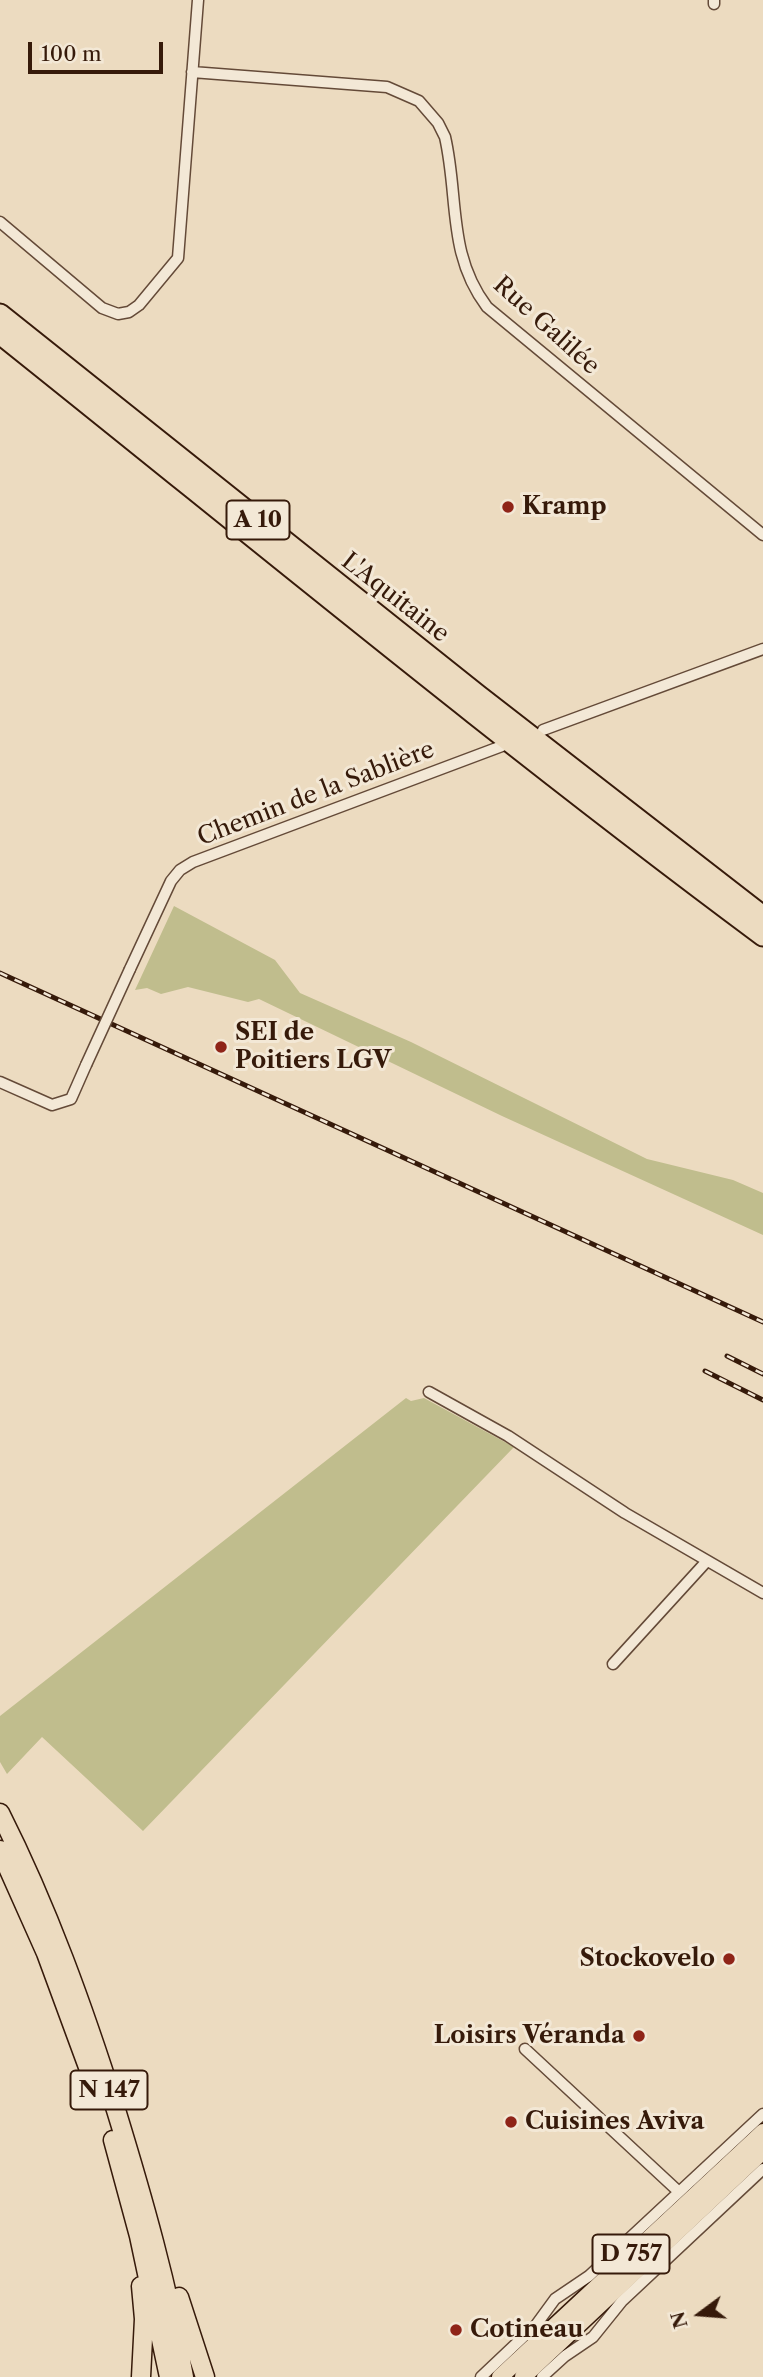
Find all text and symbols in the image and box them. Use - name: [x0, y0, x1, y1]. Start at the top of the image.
- scale bar: [32, 28, 166, 72]
- text: 100 m: [41, 41, 102, 66]
- street label: Rue Galilée: [487, 271, 605, 381]
- place label: Kramp: [522, 493, 607, 521]
- marker: Kramp: [500, 499, 516, 515]
- road number: A 10: [226, 500, 290, 540]
- street label: L'Aquitaine: [336, 547, 454, 649]
- street label: Chemin de la Sablière: [194, 736, 438, 852]
- place label: SEI de Poitiers LGV: [235, 1019, 391, 1075]
- marker: SEI de Poitiers LGV: [213, 1039, 229, 1055]
- place label: Stockovelo: [579, 1945, 715, 1973]
- marker: Stockovelo: [721, 1951, 737, 1967]
- place label: Loisirs Véranda: [434, 2022, 625, 2050]
- marker: Loisirs Véranda: [631, 2028, 647, 2044]
- road number: N 147: [70, 2070, 148, 2110]
- place label: Cuisines Aviva: [525, 2108, 704, 2136]
- marker: Cuisines Aviva: [503, 2114, 519, 2130]
- road number: D 757: [592, 2234, 670, 2274]
- north arrow: [665, 2279, 735, 2349]
- text: N: [666, 2309, 693, 2331]
- place label: Cotineau: [470, 2316, 583, 2344]
- marker: Cotineau: [448, 2322, 464, 2338]

